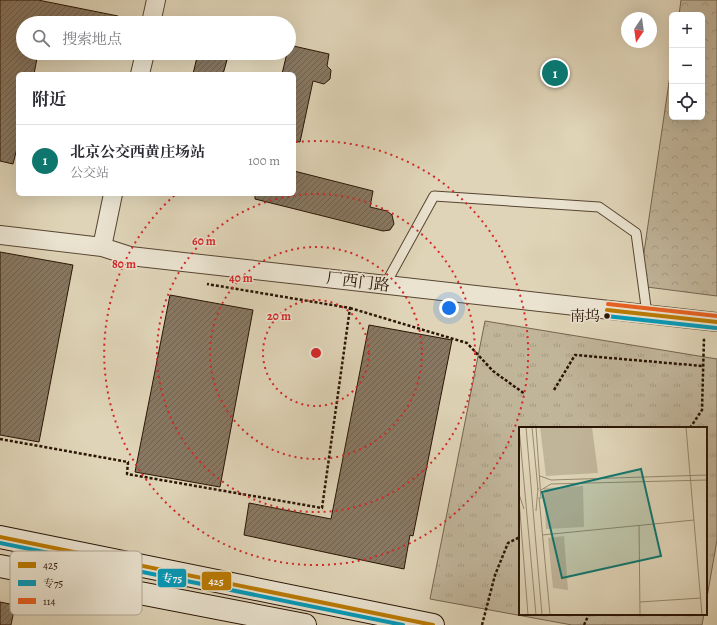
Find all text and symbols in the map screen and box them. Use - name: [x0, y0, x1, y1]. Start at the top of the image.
- north arrow: [621, 12, 657, 48]
- map controls: [669, 12, 705, 120]
- button: +: [669, 12, 705, 48]
- search box: [16, 16, 296, 60]
- icon: search: [30, 27, 52, 49]
- text: 搜索地点: [62, 29, 122, 49]
- button: −: [669, 48, 705, 84]
- pin: 1: [542, 58, 568, 88]
- button: locate: [669, 84, 705, 120]
- text: 附近: [32, 88, 66, 111]
- text: 北京公交西黄庄场站: [70, 142, 205, 162]
- text: 1: [43, 152, 47, 169]
- text: 100 m: [248, 152, 280, 169]
- text: 公交站: [70, 164, 109, 181]
- text: 60 m: [192, 233, 216, 249]
- text: 80 m: [112, 256, 136, 272]
- street label: 厂西门路: [325, 267, 391, 297]
- text: 40 m: [229, 270, 253, 286]
- your location: [439, 298, 459, 318]
- place label: 南坞: [570, 306, 600, 326]
- text: 20 m: [267, 308, 291, 324]
- marker: 南坞: [602, 311, 612, 321]
- centre of rings: [309, 346, 323, 360]
- inset map: [519, 427, 707, 615]
- legend: [10, 551, 142, 615]
- text: 425: [43, 558, 58, 573]
- line badge: 专75: [157, 568, 187, 588]
- text: 专75: [162, 571, 182, 586]
- line badge: 425: [201, 571, 232, 591]
- text: 425: [208, 574, 224, 589]
- text: 专75: [43, 576, 64, 591]
- text: 114: [43, 594, 56, 609]

